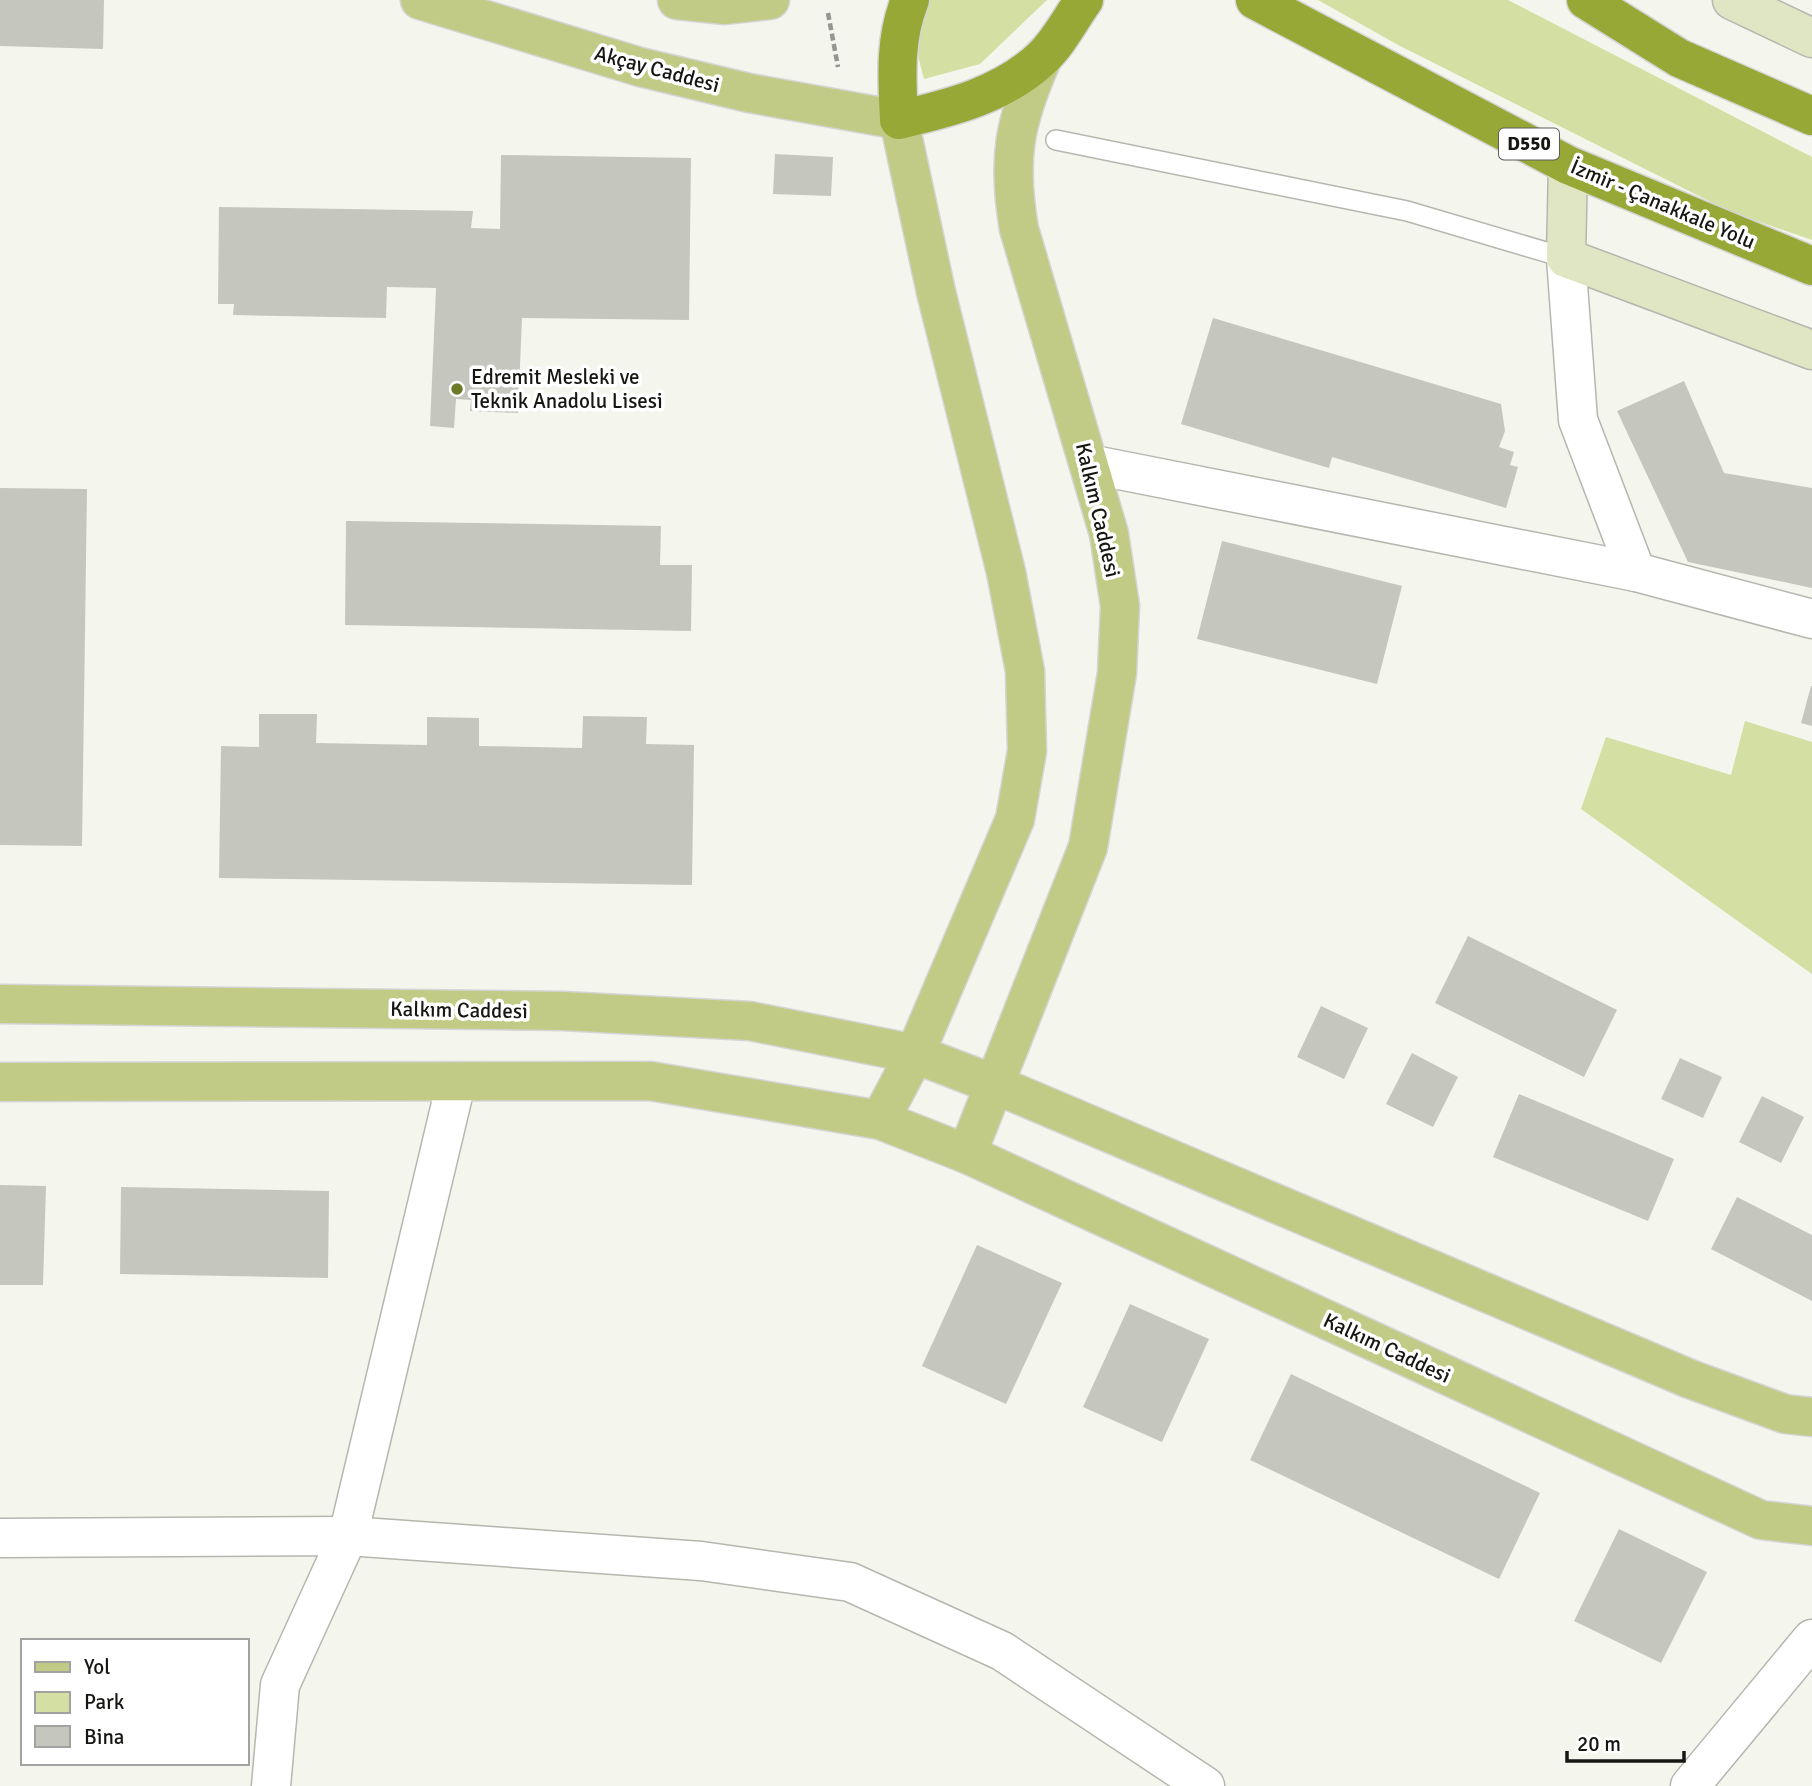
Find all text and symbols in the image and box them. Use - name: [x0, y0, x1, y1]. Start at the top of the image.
- street label: Akçay Caddesi: [592, 40, 722, 98]
- road number: D550: [1499, 128, 1559, 160]
- street label: İzmir - Çanakkale Yolu: [1567, 153, 1759, 255]
- place label: Edremit Mesleki ve Teknik Anadolu Lisesi: [471, 364, 663, 414]
- marker: Edremit Mesleki ve Teknik Anadolu Lisesi: [449, 381, 465, 397]
- street label: Kalkım Caddesi: [1070, 440, 1126, 580]
- street label: Kalkım Caddesi: [390, 996, 528, 1024]
- street label: Kalkım Caddesi: [1319, 1307, 1455, 1389]
- legend: [21, 1639, 248, 1765]
- text: Yol: [84, 1654, 110, 1680]
- text: Park: [84, 1689, 125, 1715]
- scale bar: [1567, 1720, 1684, 1764]
- text: Bina: [84, 1724, 125, 1750]
- text: 20 m: [1577, 1731, 1621, 1757]

